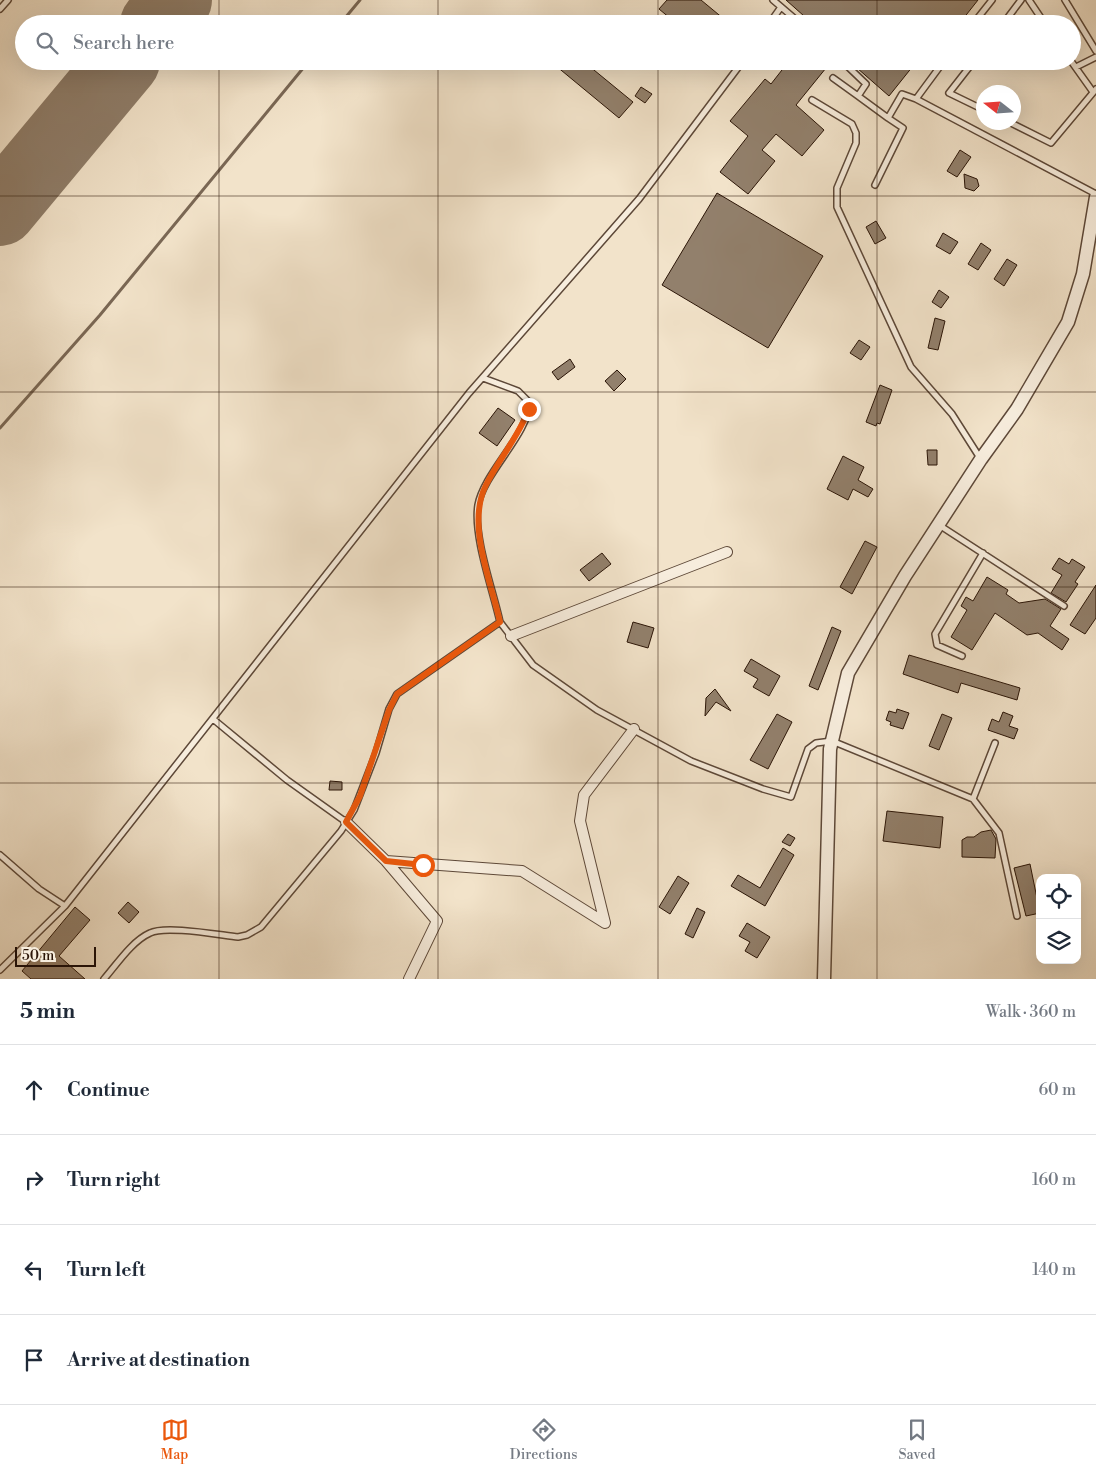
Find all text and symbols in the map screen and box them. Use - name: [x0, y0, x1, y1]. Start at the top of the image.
- search box: [15, 15, 1081, 70]
- icon: search: [33, 29, 61, 57]
- text: Search here: [73, 31, 174, 55]
- north arrow: [976, 85, 1021, 130]
- route end: [518, 398, 541, 421]
- route start: [412, 854, 435, 877]
- map controls: [1036, 874, 1081, 964]
- button: locate: [1036, 874, 1081, 919]
- button: layers: [1036, 919, 1081, 964]
- scale bar: [15, 944, 96, 967]
- text: 50 m: [22, 947, 54, 965]
- text: 5 min: [20, 999, 75, 1025]
- text: Walk · 360 m: [986, 1002, 1076, 1022]
- icon: ahead: [20, 1076, 48, 1104]
- text: Continue: [67, 1078, 150, 1102]
- text: 60 m: [1038, 1080, 1076, 1100]
- icon: right: [20, 1166, 48, 1194]
- text: Turn right: [67, 1168, 160, 1192]
- text: 160 m: [1032, 1170, 1076, 1190]
- icon: left: [20, 1256, 48, 1284]
- text: Turn left: [67, 1258, 146, 1282]
- text: 140 m: [1032, 1260, 1076, 1280]
- icon: arrive: [20, 1346, 48, 1374]
- text: Arrive at destination: [67, 1348, 250, 1372]
- tab: Map: [161, 1416, 189, 1464]
- tab: Directions: [510, 1416, 577, 1464]
- tab: Saved: [899, 1416, 935, 1464]

